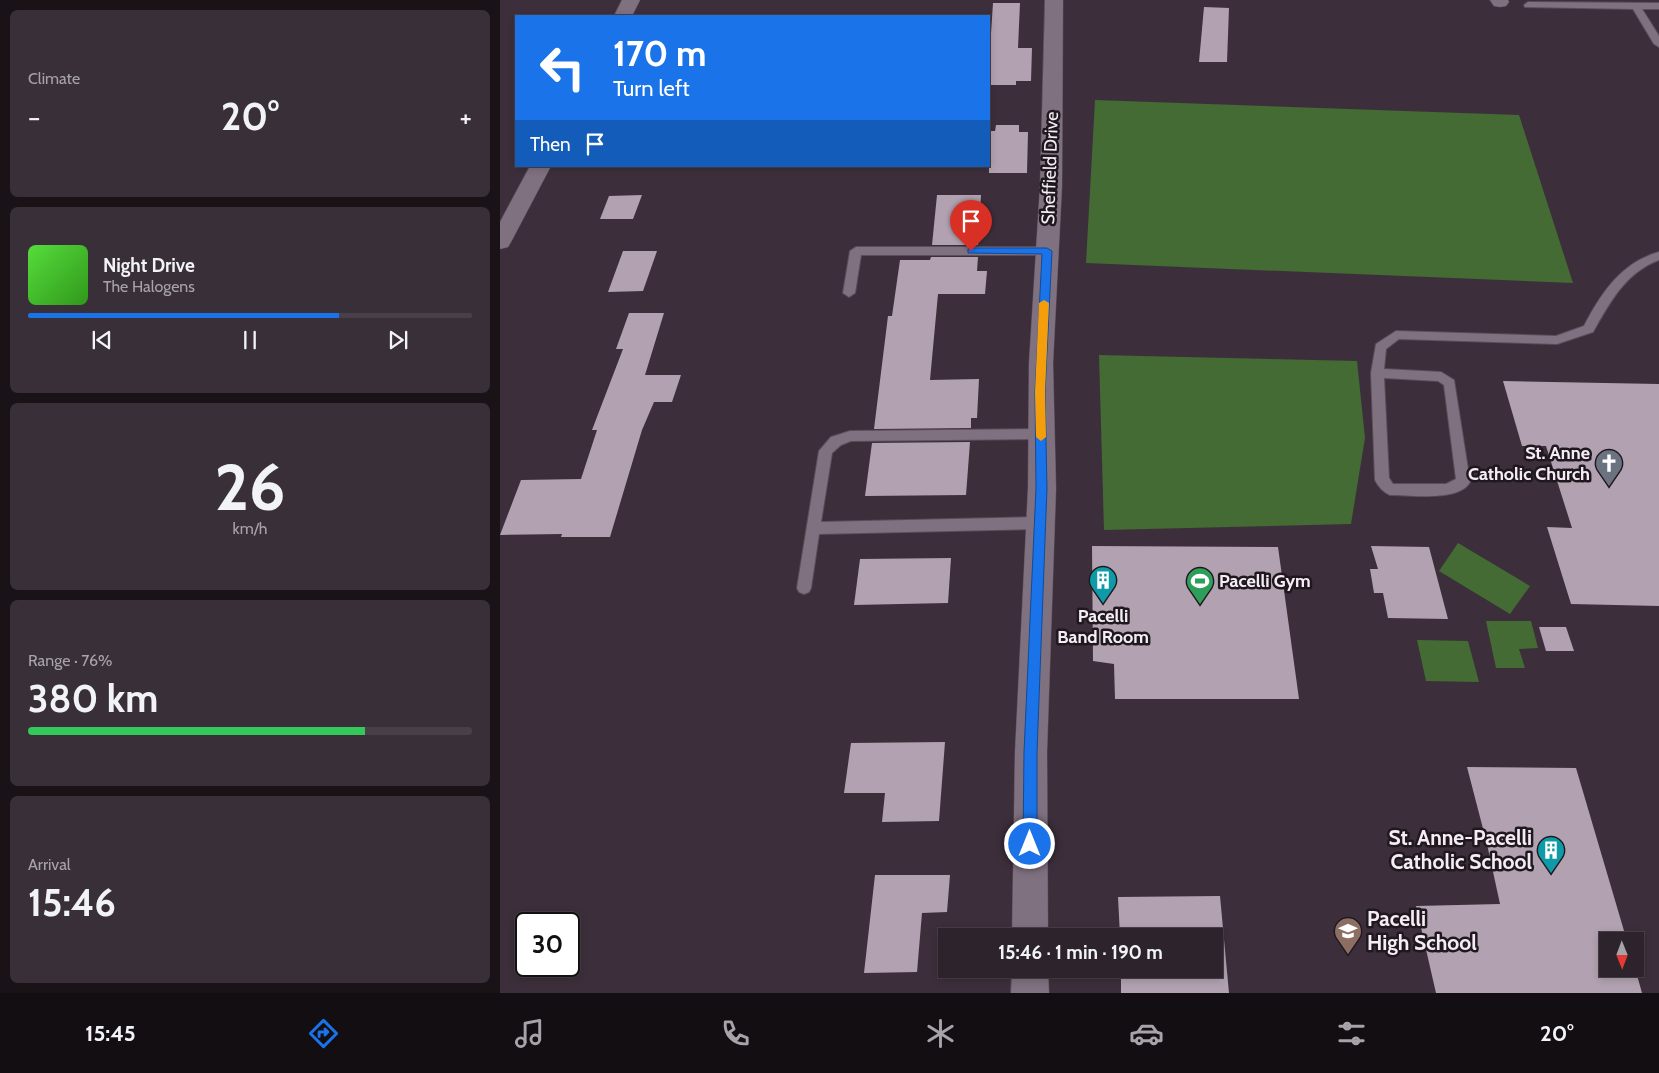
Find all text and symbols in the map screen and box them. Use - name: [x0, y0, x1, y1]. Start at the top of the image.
- text: 170 m: [613, 32, 706, 75]
- icon: left: [530, 35, 595, 100]
- text: Climate: [28, 69, 80, 88]
- text: Turn left: [613, 75, 690, 102]
- text: 20°: [221, 93, 279, 140]
- text: −: [28, 100, 40, 134]
- text: +: [460, 100, 472, 134]
- street label: Sheffield Drive: [1037, 111, 1063, 225]
- icon: arrive: [581, 130, 609, 158]
- text: Then: [530, 133, 571, 156]
- pin: [950, 200, 992, 251]
- icon: arrive: [957, 207, 985, 235]
- text: Night Drive: [103, 254, 195, 277]
- text: The Halogens: [103, 277, 195, 296]
- icon: previous: [88, 326, 116, 354]
- icon: pause: [236, 326, 264, 354]
- icon: next: [384, 326, 412, 354]
- place label: St. Anne Catholic Church: [1468, 442, 1590, 485]
- text: 26: [215, 447, 285, 526]
- church icon: St. Anne Catholic Church: [1594, 448, 1624, 487]
- text: km/h: [232, 519, 268, 538]
- building icon: Pacelli Band Room: [1088, 565, 1118, 604]
- sports icon: Pacelli Gym: [1185, 566, 1215, 605]
- place label: Pacelli Gym: [1219, 570, 1311, 592]
- place label: Pacelli Band Room: [1057, 605, 1149, 648]
- text: Range · 76%: [28, 651, 113, 670]
- text: 380 km: [28, 675, 158, 722]
- position arrow: [1003, 817, 1055, 869]
- place label: St. Anne-Pacelli Catholic School: [1388, 825, 1532, 874]
- building icon: St. Anne-Pacelli Catholic School: [1536, 835, 1566, 874]
- text: Arrival: [28, 855, 71, 874]
- text: 15:46: [28, 879, 116, 926]
- place label: Pacelli High School: [1367, 906, 1477, 955]
- speed limit sign: 30: [515, 912, 580, 977]
- school or university icon: Pacelli High School: [1333, 916, 1363, 955]
- north arrow: [1599, 932, 1644, 978]
- map controls: [1599, 932, 1644, 977]
- text: 15:46 · 1 min · 190 m: [998, 941, 1163, 964]
- icon: directions: [306, 1016, 341, 1051]
- icon: music: [512, 1016, 547, 1051]
- icon: phone: [718, 1016, 753, 1051]
- icon: climate: [923, 1016, 958, 1051]
- icon: car: [1129, 1016, 1164, 1051]
- icon: filters: [1334, 1016, 1369, 1051]
- text: 15:45: [85, 1020, 136, 1047]
- text: 20°: [1540, 1020, 1574, 1047]

